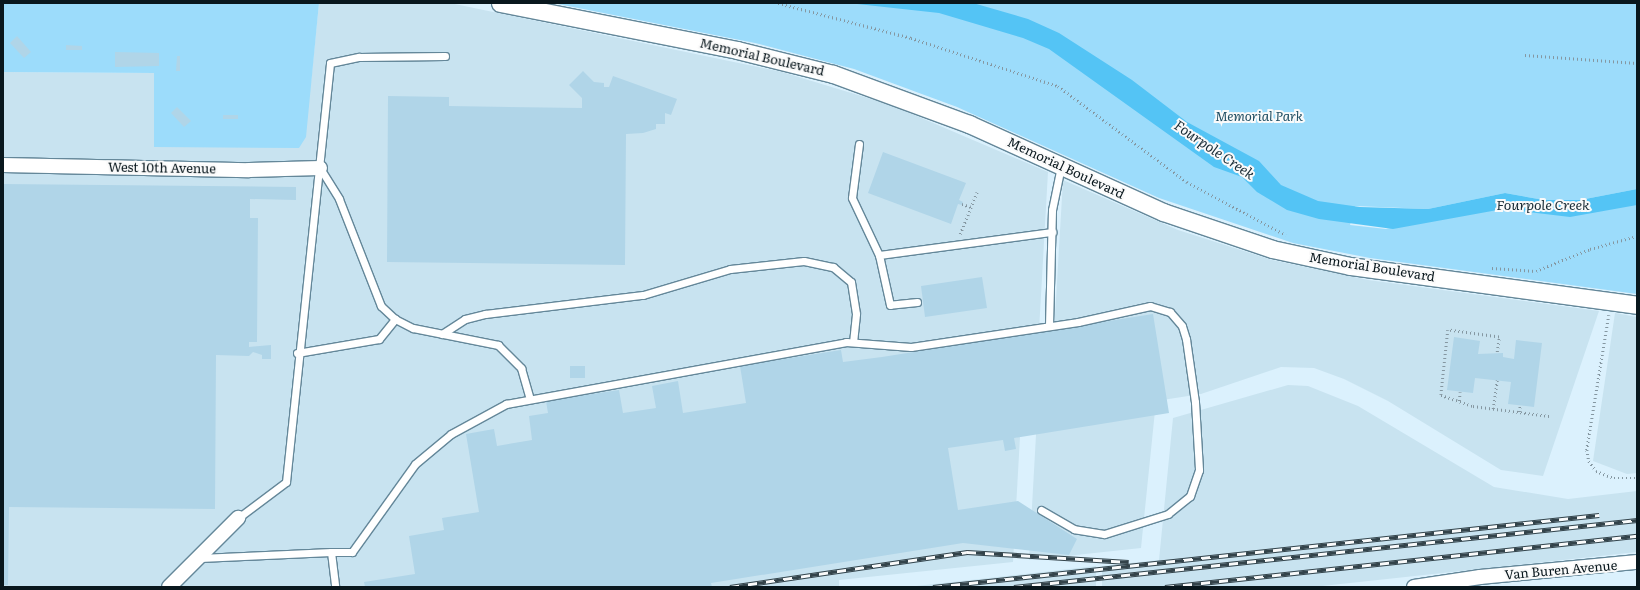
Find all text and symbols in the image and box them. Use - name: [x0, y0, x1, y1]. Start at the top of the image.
- street label: Memorial Boulevard: [698, 35, 826, 79]
- park label: Memorial Park: [1215, 108, 1303, 124]
- water label: Fourpole Creek: [1172, 116, 1258, 182]
- street label: Memorial Boulevard: [1005, 134, 1127, 202]
- street label: West 10th Avenue: [108, 159, 216, 177]
- water label: Fourpole Creek: [1496, 196, 1590, 212]
- street label: Memorial Boulevard: [1308, 249, 1436, 285]
- street label: Van Buren Avenue: [1504, 557, 1618, 583]

